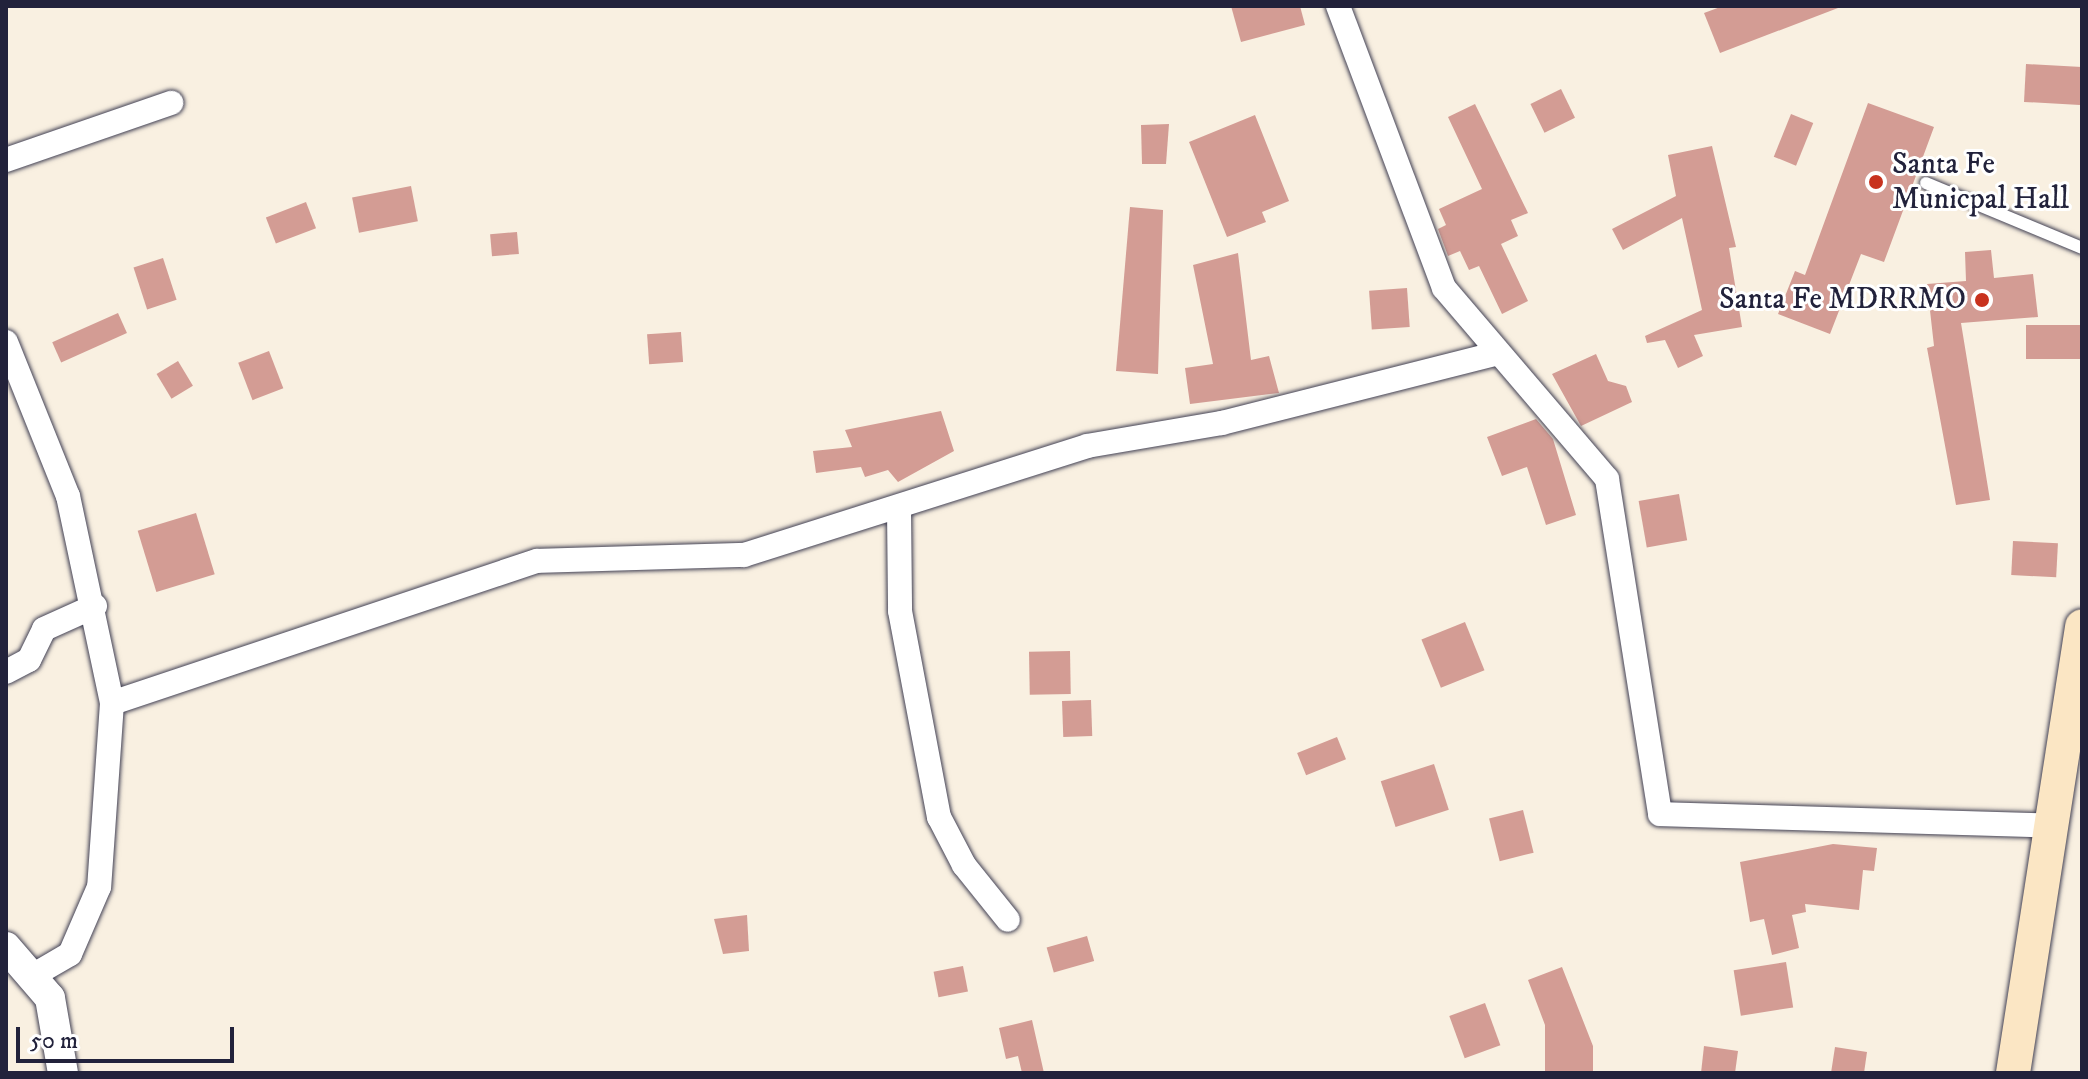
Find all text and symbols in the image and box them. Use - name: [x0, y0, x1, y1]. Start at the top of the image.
- place label: Santa Fe Municpal Hall: [1892, 147, 2069, 218]
- marker: Santa Fe Municpal Hall: [1867, 173, 1885, 191]
- place label: Santa Fe MDRRMO: [1719, 282, 1966, 318]
- marker: Santa Fe MDRRMO: [1973, 291, 1991, 309]
- scale bar: [20, 1011, 238, 1061]
- text: 50 m: [30, 1026, 78, 1056]

